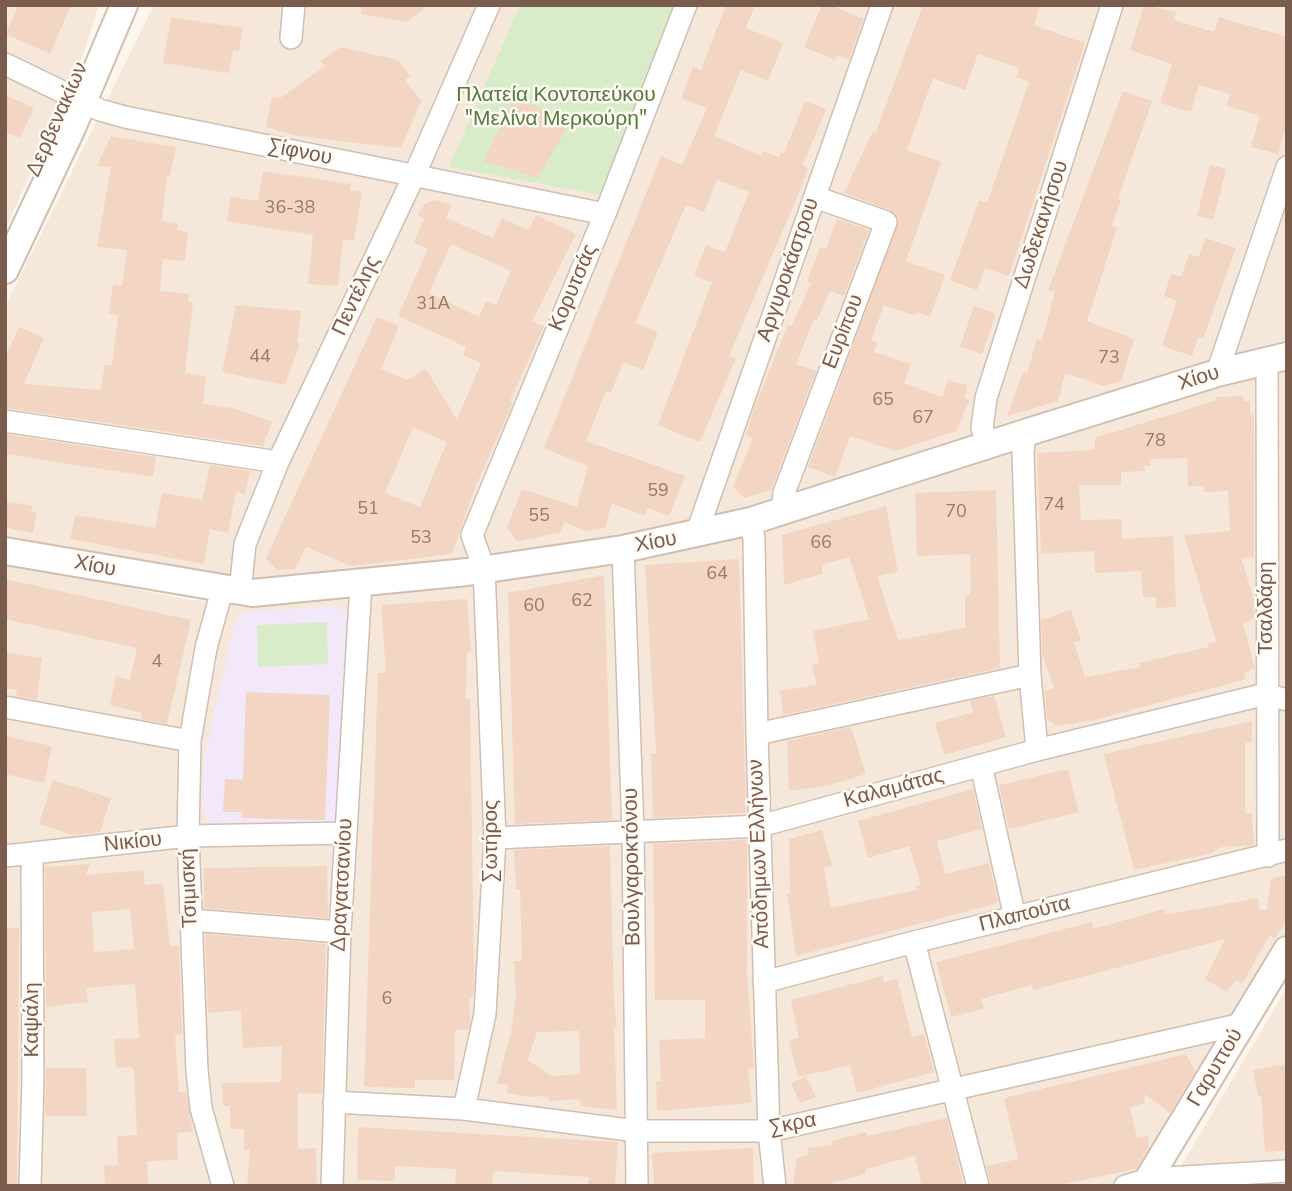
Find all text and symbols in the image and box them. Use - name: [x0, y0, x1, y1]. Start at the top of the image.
- street label: Δερβενακίων: [22, 59, 94, 181]
- park label: Πλατεία Κοντοπεύκου "Μελίνα Μερκούρη": [456, 83, 656, 133]
- street label: Σίφνου: [266, 134, 334, 172]
- street label: Δωδεκανήσου: [1009, 158, 1075, 292]
- street label: Αργυροκάστρου: [753, 195, 825, 345]
- house number: 36-38: [265, 198, 315, 220]
- street label: Κορυτσάς: [544, 241, 604, 335]
- street label: Πεντέλης: [328, 252, 386, 340]
- street label: Ευρίπου: [818, 291, 870, 373]
- house number: 31Α: [416, 294, 450, 316]
- house number: 44: [249, 347, 271, 369]
- house number: 73: [1098, 348, 1120, 370]
- street label: Χίου: [1175, 361, 1223, 397]
- house number: 65: [872, 390, 894, 412]
- house number: 67: [912, 408, 934, 430]
- house number: 78: [1144, 431, 1166, 453]
- house number: 59: [647, 481, 669, 503]
- house number: 74: [1043, 495, 1065, 517]
- house number: 51: [357, 499, 379, 521]
- house number: 70: [945, 502, 967, 524]
- house number: 55: [528, 506, 550, 528]
- street label: Χίου: [633, 527, 679, 559]
- house number: 53: [410, 528, 432, 550]
- house number: 66: [810, 533, 832, 555]
- street label: Χίου: [72, 551, 118, 583]
- street label: Τσαλδάρη: [1254, 561, 1280, 655]
- house number: 64: [706, 564, 728, 586]
- house number: 62: [571, 591, 593, 613]
- house number: 60: [523, 596, 545, 618]
- house number: 4: [152, 652, 162, 674]
- street label: Απόδημων Ελλήνων: [744, 759, 776, 949]
- street label: Καλαμάτας: [841, 764, 947, 814]
- street label: Βουλγαροκτόνου: [619, 788, 647, 946]
- street label: Σωτήρος: [479, 800, 505, 882]
- street label: Δραγατσανίου: [327, 818, 359, 952]
- street label: Νικίου: [103, 827, 163, 859]
- street label: Τσιμισκή: [176, 848, 204, 928]
- street label: Πλαπούτα: [977, 892, 1073, 938]
- street label: Καψάλη: [20, 982, 46, 1058]
- house number: 6: [382, 989, 392, 1011]
- street label: Γαρυττού: [1183, 1024, 1249, 1112]
- street label: Σκρα: [767, 1108, 819, 1142]

